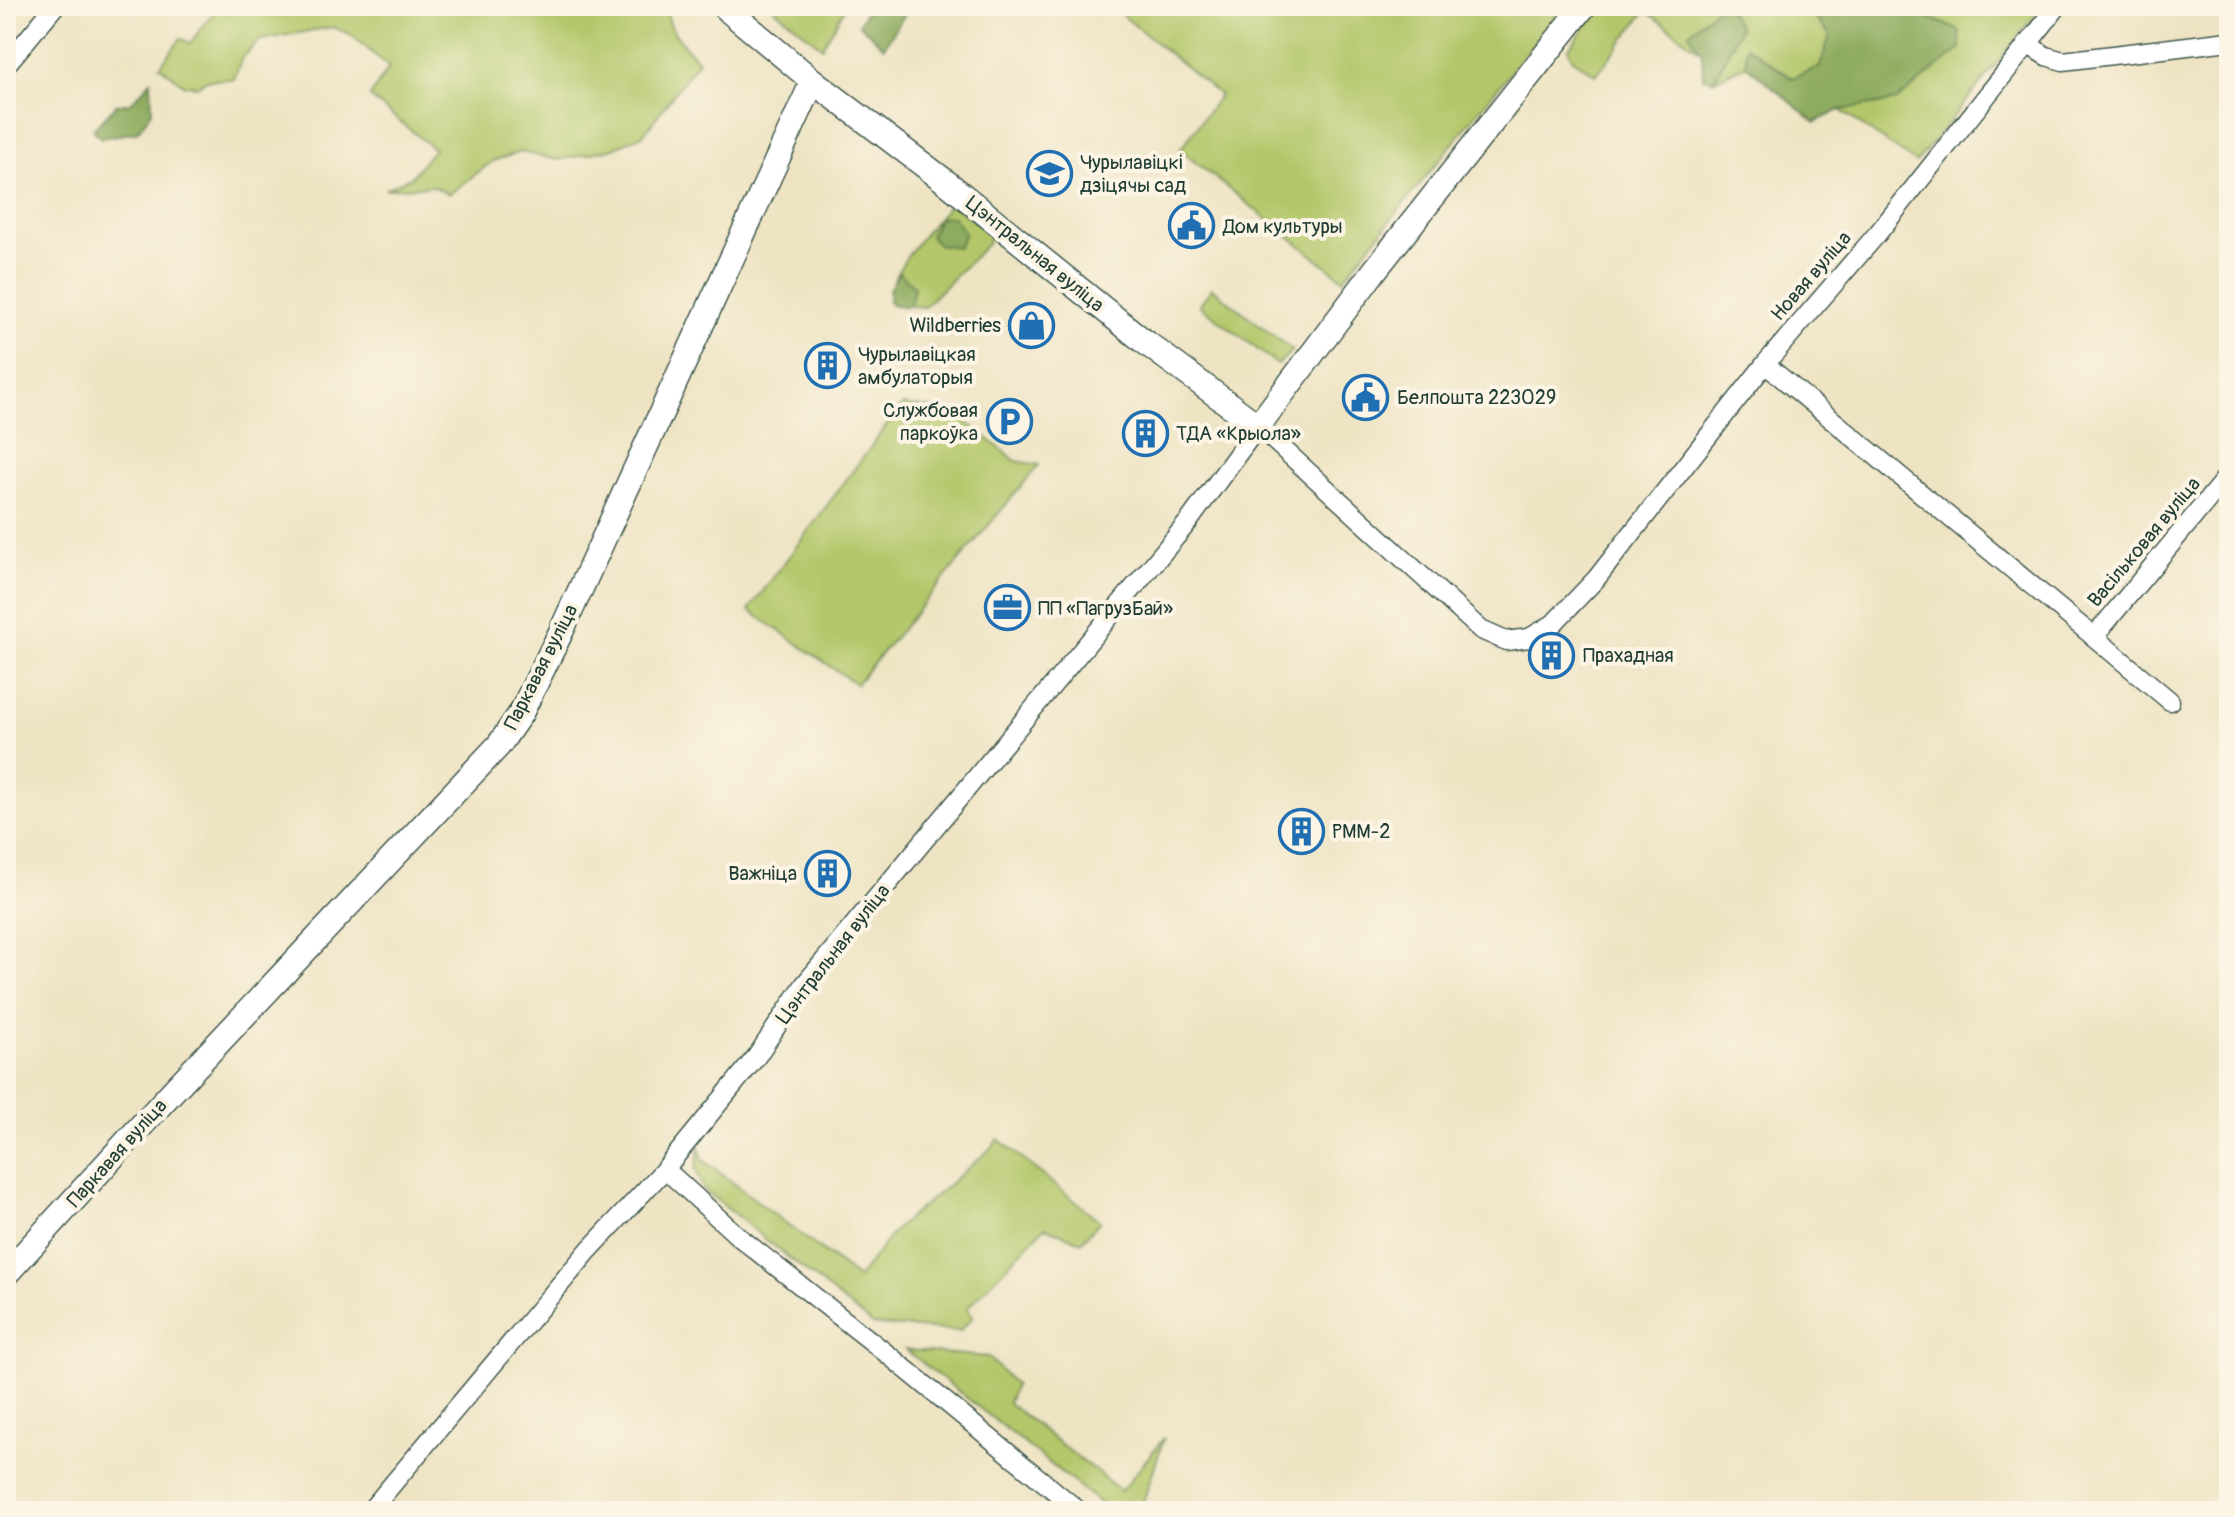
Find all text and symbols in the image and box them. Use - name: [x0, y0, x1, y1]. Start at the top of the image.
- school or university icon: Чурылавіцкі дзіцячы сад: [1025, 149, 1073, 197]
- place label: Чурылавіцкі дзіцячы сад: [1080, 150, 1186, 198]
- street label: Цэнтральная вуліца: [961, 191, 1109, 317]
- public building icon: Дом культуры: [1168, 202, 1216, 250]
- place label: Дом культуры: [1222, 214, 1343, 239]
- street label: Новая вуліца: [1765, 226, 1857, 326]
- shop icon: Wildberries: [1008, 301, 1056, 349]
- place label: Wildberries: [909, 313, 1001, 338]
- building icon: Чурылавіцкая амбулаторыя: [803, 342, 851, 390]
- place label: Чурылавіцкая амбулаторыя: [858, 342, 976, 390]
- public building icon: Белпошта 223029: [1342, 373, 1390, 421]
- place label: Белпошта 223029: [1397, 385, 1556, 410]
- place label: Службовая паркоўка: [883, 398, 978, 446]
- parking icon: Службовая паркоўка: [985, 398, 1033, 446]
- building icon: ТДА «Крыола»: [1121, 409, 1169, 457]
- place label: ТДА «Крыола»: [1176, 421, 1301, 446]
- street label: Васільковая вуліца: [2082, 472, 2206, 612]
- office icon: ПП «ПагрузБай»: [983, 584, 1031, 632]
- place label: ПП «ПагрузБай»: [1038, 596, 1173, 621]
- street label: Паркавая вуліца: [499, 600, 583, 734]
- building icon: Прахадная: [1528, 631, 1576, 679]
- place label: Прахадная: [1583, 643, 1674, 668]
- building icon: РММ-2: [1277, 807, 1325, 855]
- place label: РММ-2: [1332, 819, 1390, 844]
- building icon: Важніца: [804, 849, 852, 897]
- place label: Важніца: [728, 861, 797, 886]
- street label: Цэнтральная вуліца: [771, 879, 895, 1029]
- street label: Паркавая вуліца: [62, 1094, 172, 1212]

